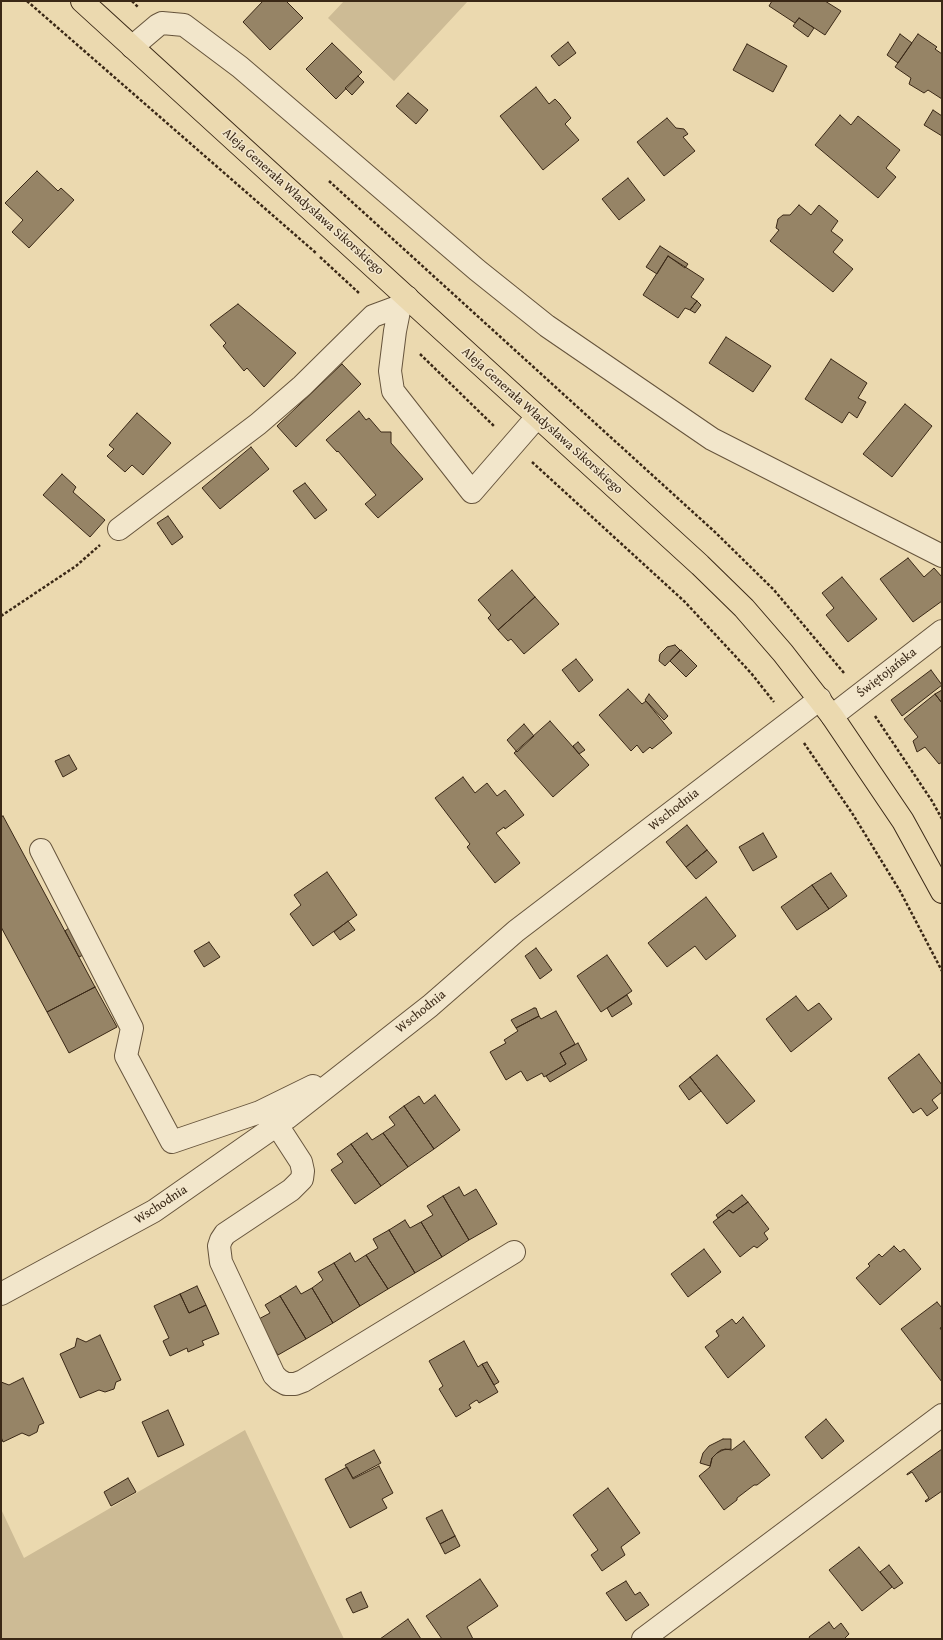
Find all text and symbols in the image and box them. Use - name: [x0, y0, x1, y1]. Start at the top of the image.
- street label: Aleja Generała Władysława Sikorskiego: [219, 125, 387, 279]
- street label: Aleja Generała Władysława Sikorskiego: [458, 344, 626, 498]
- street label: Świętojańska: [854, 645, 920, 701]
- street label: Wschodnia: [646, 785, 702, 835]
- street label: Wschodnia: [393, 987, 449, 1037]
- street label: Wschodnia: [132, 1182, 190, 1228]

